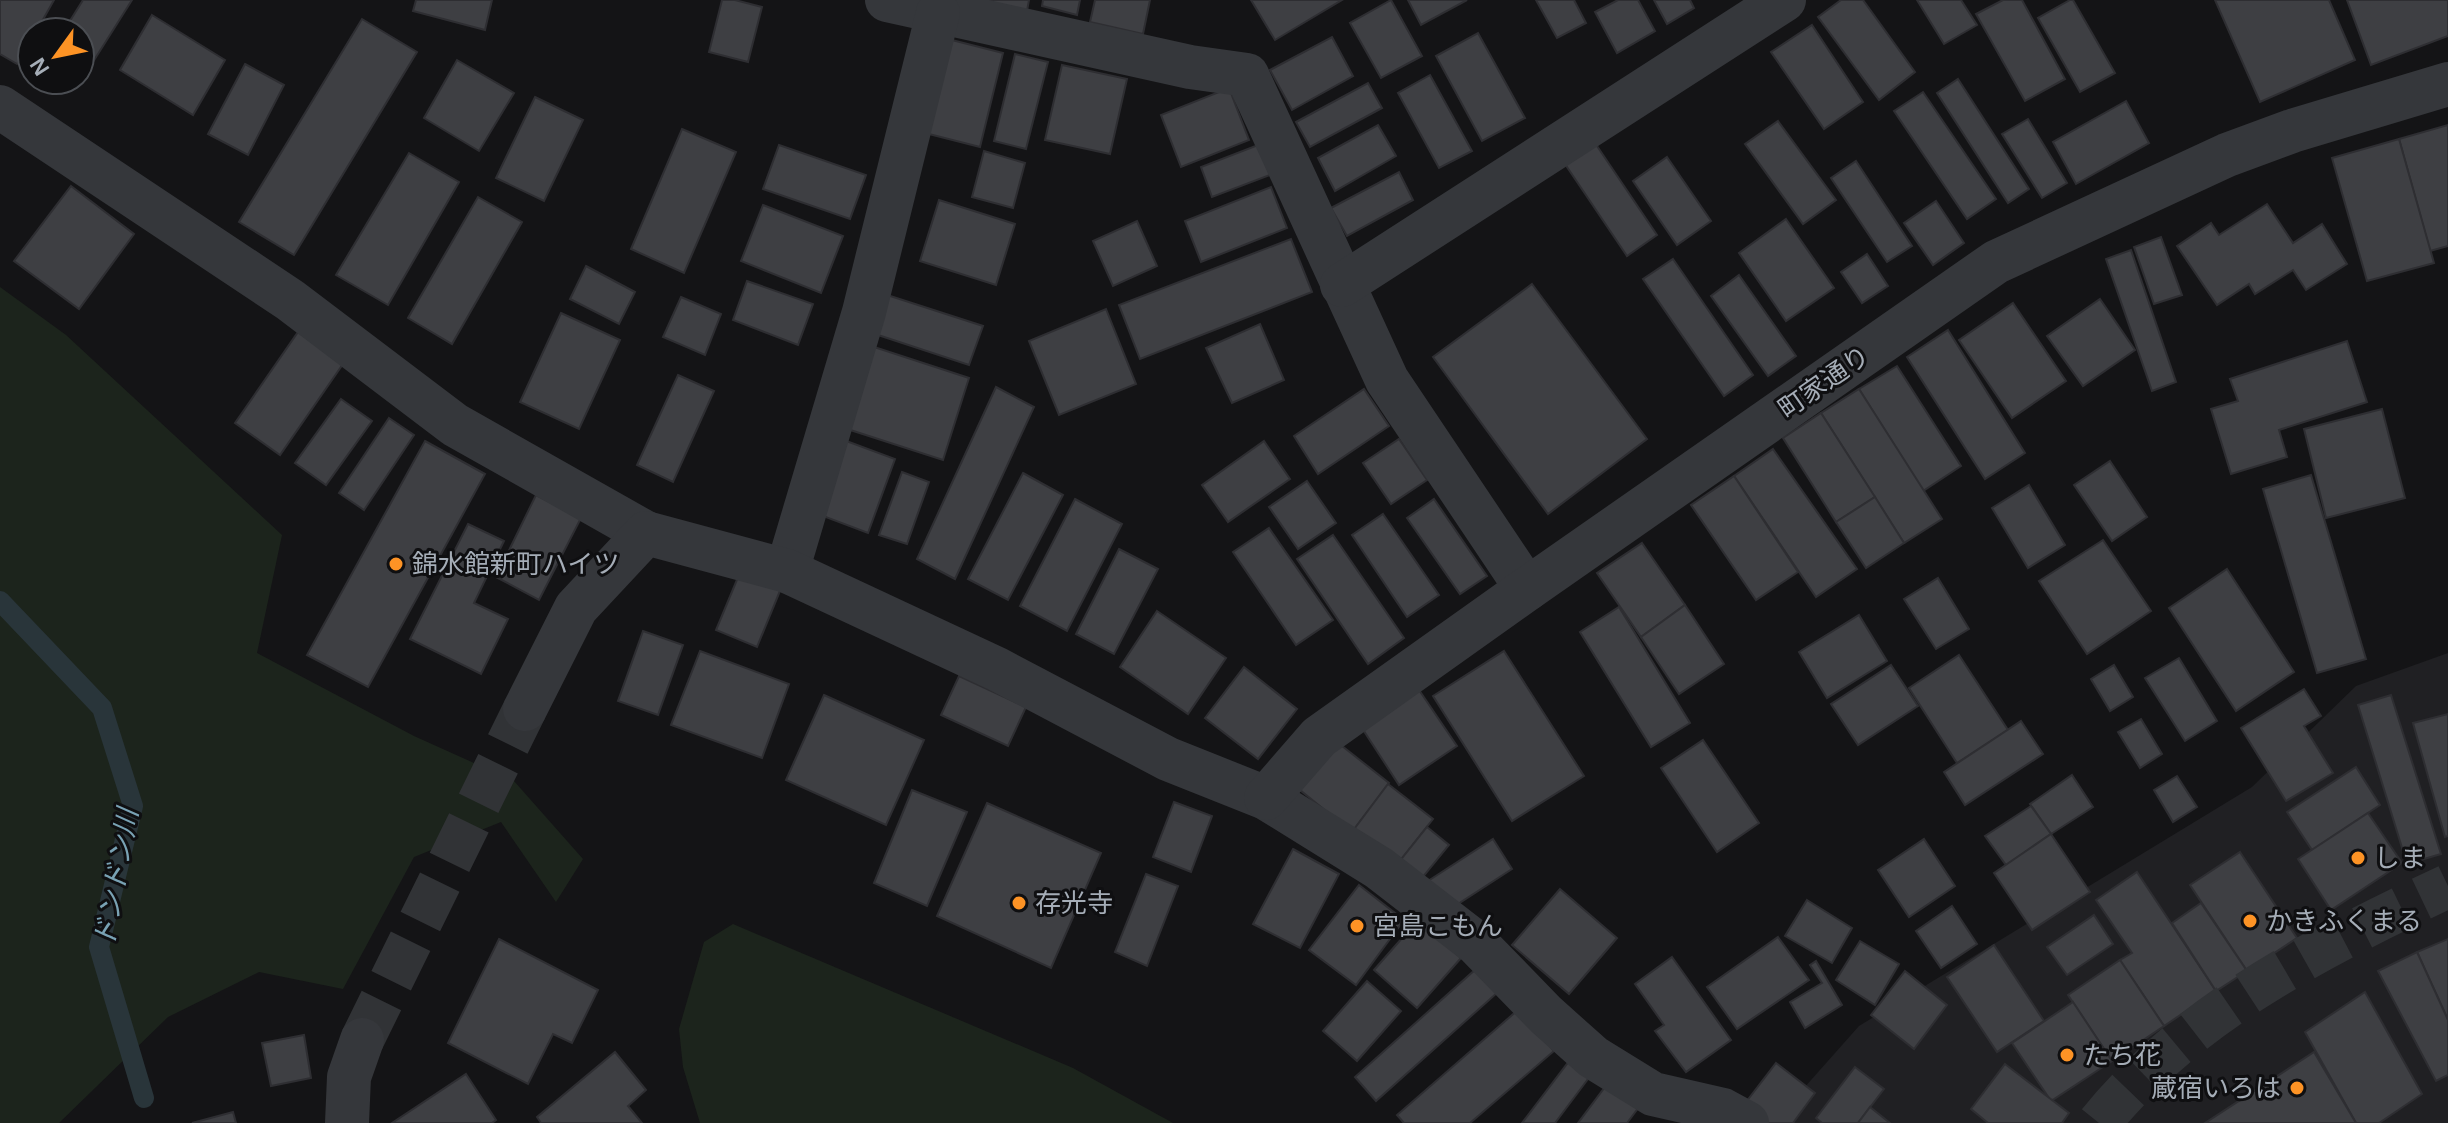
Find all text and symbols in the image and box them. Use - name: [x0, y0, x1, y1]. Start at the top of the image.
- north arrow: [16, 16, 96, 96]
- text: N: [25, 53, 54, 80]
- street label: 町家通り: [1773, 340, 1875, 424]
- place label: 錦水館新町ハイツ: [412, 549, 619, 579]
- marker: 錦水館新町ハイツ: [387, 555, 405, 573]
- water label: ドンドン川: [89, 803, 144, 950]
- place label: しま: [2374, 843, 2426, 873]
- marker: しま: [2349, 849, 2367, 867]
- place label: 存光寺: [1035, 888, 1113, 918]
- marker: 存光寺: [1010, 894, 1028, 912]
- place label: かきふくまる: [2266, 906, 2422, 936]
- place label: 宮島こもん: [1373, 911, 1503, 941]
- marker: かきふくまる: [2241, 912, 2259, 930]
- marker: 宮島こもん: [1348, 917, 1366, 935]
- place label: たち花: [2083, 1040, 2161, 1070]
- marker: たち花: [2058, 1046, 2076, 1064]
- place label: 蔵宿いろは: [2151, 1073, 2281, 1103]
- marker: 蔵宿いろは: [2288, 1079, 2306, 1097]

